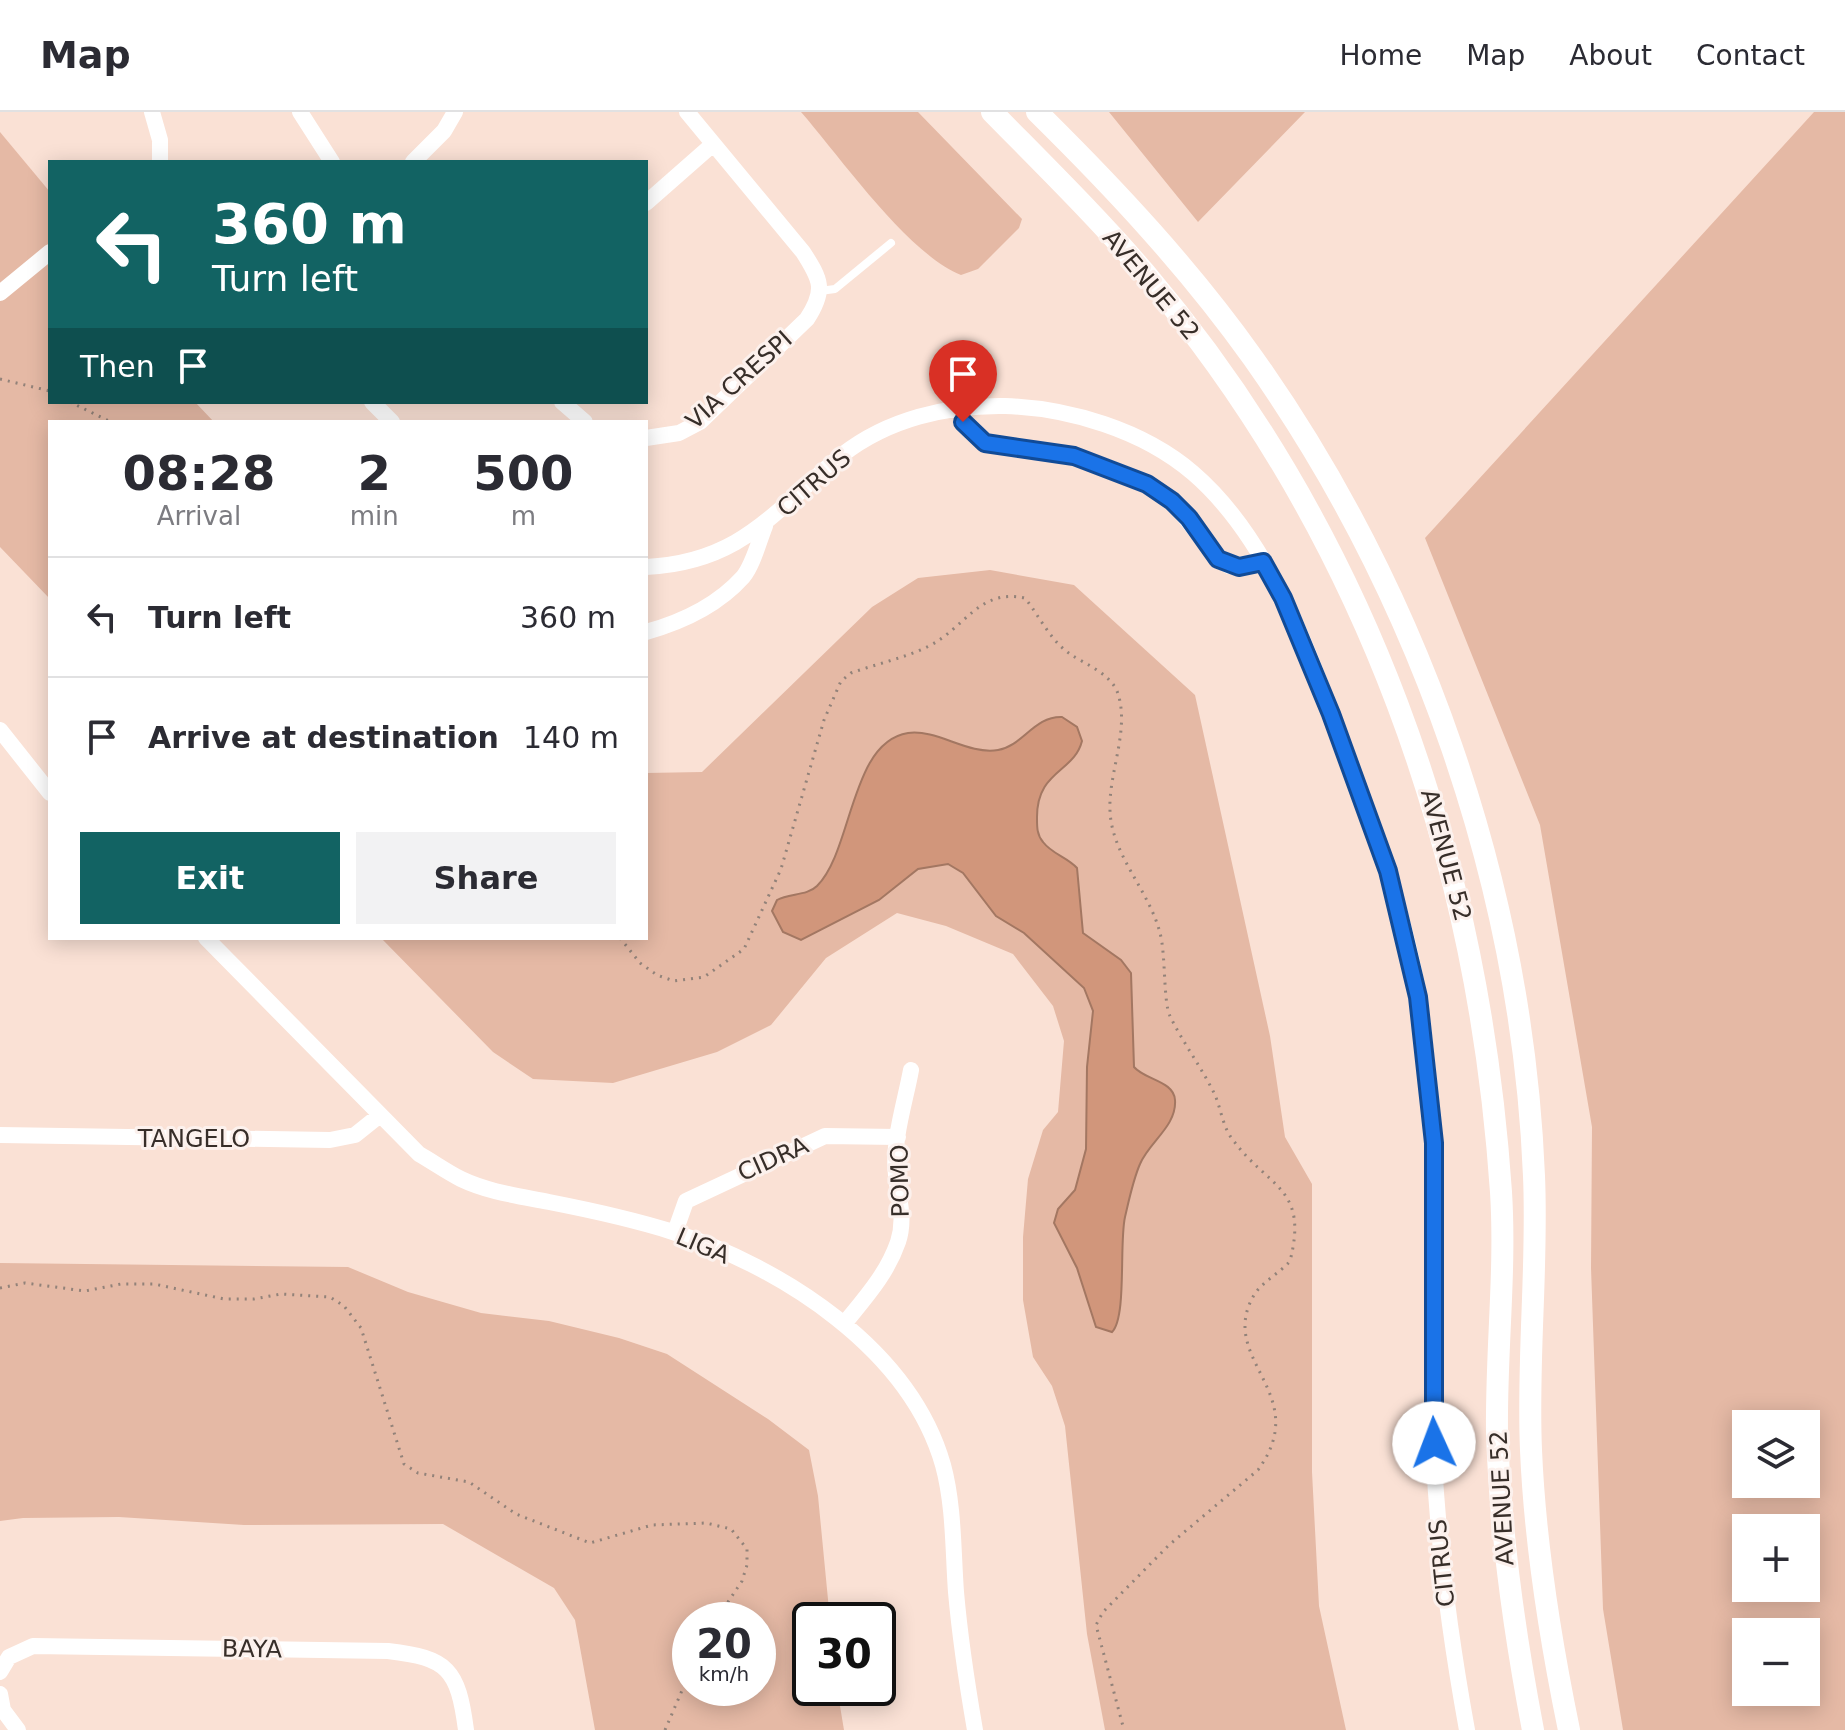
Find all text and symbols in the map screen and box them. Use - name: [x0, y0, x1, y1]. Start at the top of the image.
- text: Map: [40, 33, 131, 77]
- text: Home: [1339, 39, 1422, 72]
- text: Map: [1466, 39, 1525, 72]
- text: About: [1569, 39, 1652, 72]
- text: Contact: [1696, 39, 1805, 72]
- text: 360 m: [212, 191, 407, 256]
- icon: left: [80, 192, 184, 296]
- street label: AVENUE 52: [1097, 224, 1205, 346]
- text: Turn left: [212, 258, 358, 299]
- street label: VIA CRESPI: [680, 325, 798, 435]
- pin: [929, 340, 997, 422]
- icon: arrive: [171, 344, 215, 388]
- text: Then: [80, 349, 155, 384]
- icon: arrive: [941, 352, 985, 396]
- street label: CITRUS: [772, 444, 856, 522]
- text: 08:28: [122, 445, 275, 501]
- text: 2: [358, 445, 391, 501]
- text: 500: [473, 445, 573, 501]
- text: Arrival: [157, 501, 241, 531]
- text: min: [350, 501, 399, 531]
- text: m: [511, 501, 536, 531]
- icon: left: [80, 595, 124, 639]
- text: Turn left: [148, 600, 291, 635]
- text: 360 m: [520, 600, 616, 635]
- icon: arrive: [80, 715, 124, 759]
- text: Arrive at destination: [148, 720, 499, 755]
- text: 140 m: [523, 720, 619, 755]
- street label: AVENUE 52: [1415, 786, 1477, 924]
- button: Exit: [80, 832, 340, 924]
- button: Share: [356, 832, 616, 924]
- street label: TANGELO: [137, 1125, 250, 1153]
- street label: CIDRA: [733, 1131, 813, 1187]
- street label: POMO: [885, 1144, 915, 1218]
- street label: LIGA: [672, 1222, 735, 1270]
- position arrow: [1392, 1401, 1476, 1485]
- map controls: [1732, 1410, 1820, 1706]
- button: layers: [1732, 1410, 1820, 1498]
- street label: AVENUE 52: [1484, 1430, 1520, 1566]
- button: +: [1732, 1514, 1820, 1602]
- street label: CITRUS: [1423, 1518, 1461, 1608]
- speed limit sign: 30: [792, 1602, 896, 1706]
- button: −: [1732, 1618, 1820, 1706]
- text: 20: [696, 1621, 752, 1667]
- street label: BAYA: [222, 1634, 283, 1664]
- text: km/h: [699, 1662, 749, 1686]

